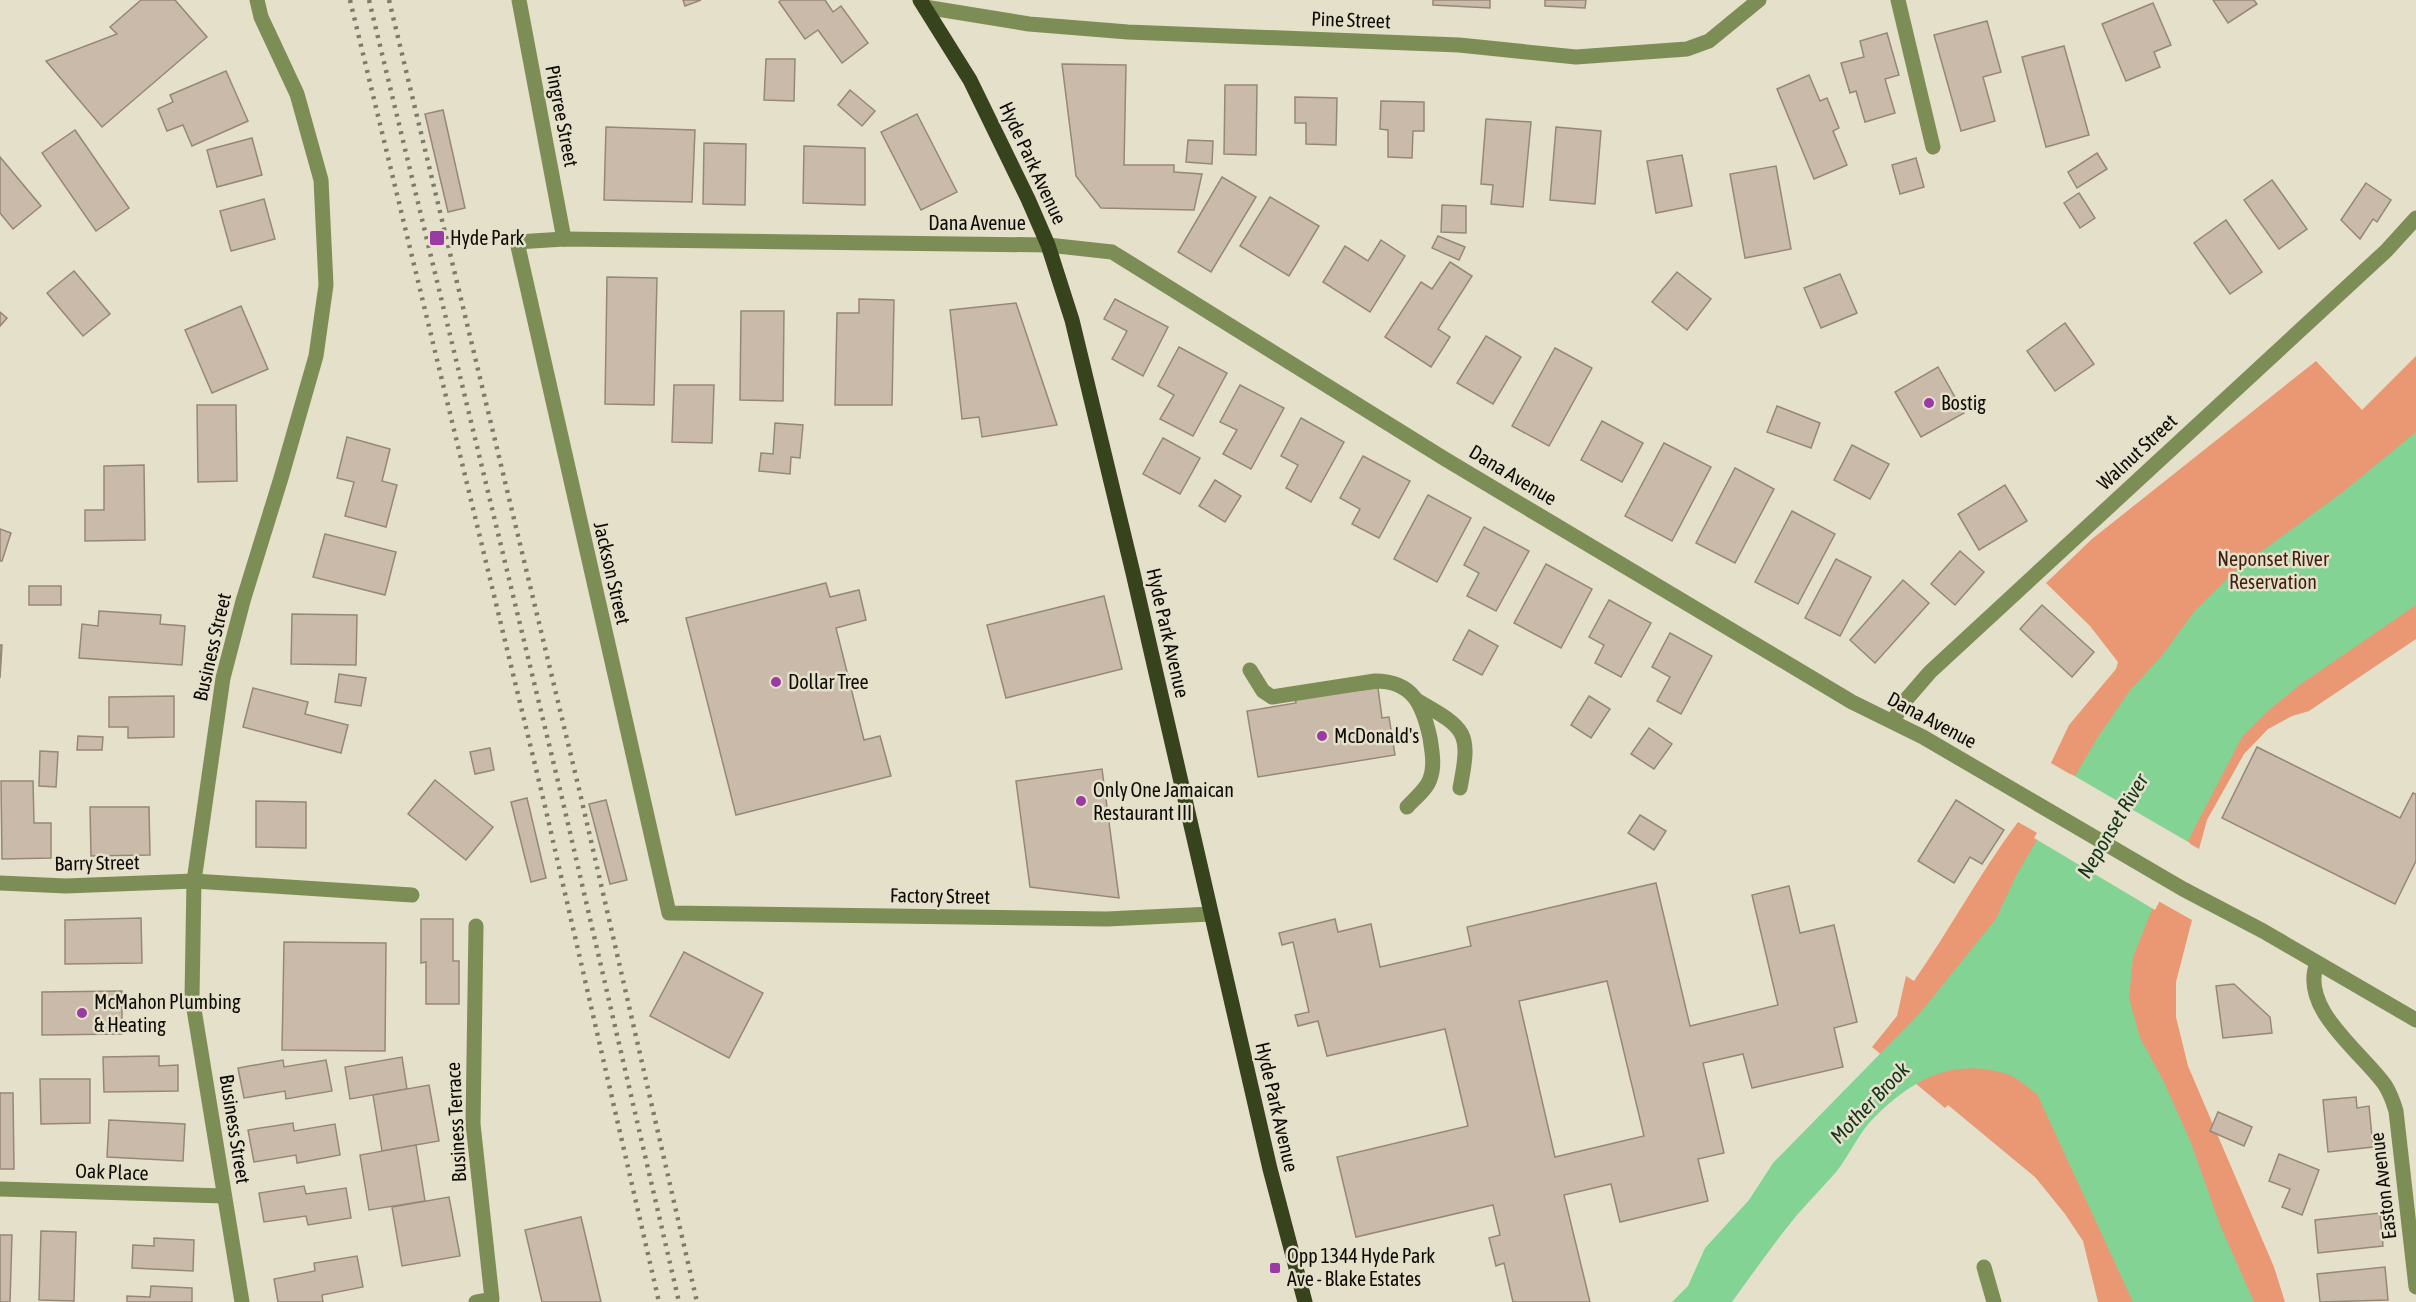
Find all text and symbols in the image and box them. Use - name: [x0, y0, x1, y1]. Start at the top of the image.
- street label: Pine Street: [1311, 7, 1391, 32]
- street label: Pingree Street: [541, 63, 584, 169]
- street label: Hyde Park Avenue: [995, 98, 1072, 228]
- street label: Dana Avenue: [928, 211, 1026, 234]
- place label: Hyde Park: [450, 226, 525, 249]
- marker: Hyde Park: [428, 229, 446, 247]
- place label: Bostig: [1941, 391, 1986, 414]
- marker: Bostig: [1922, 396, 1936, 410]
- street label: Walnut Street: [2092, 409, 2181, 494]
- street label: Dana Avenue: [1466, 440, 1561, 510]
- street label: Jackson Street: [590, 519, 636, 627]
- park label: Neponset River Reservation: [2217, 547, 2330, 593]
- street label: Hyde Park Avenue: [1142, 566, 1195, 700]
- street label: Business Street: [188, 590, 235, 703]
- place label: Dollar Tree: [788, 670, 869, 693]
- marker: Dollar Tree: [769, 675, 783, 689]
- street label: Dana Avenue: [1884, 686, 1981, 753]
- place label: McDonald's: [1334, 724, 1419, 747]
- marker: McDonald's: [1315, 729, 1329, 743]
- water label: Neponset River: [2072, 768, 2153, 882]
- place label: Only One Jamaican Restaurant III: [1093, 778, 1234, 824]
- marker: Only One Jamaican Restaurant III: [1074, 794, 1088, 808]
- street label: Barry Street: [54, 850, 140, 875]
- street label: Factory Street: [890, 883, 990, 908]
- place label: McMahon Plumbing & Heating: [94, 990, 241, 1036]
- marker: McMahon Plumbing & Heating: [75, 1006, 89, 1020]
- street label: Hyde Park Avenue: [1251, 1040, 1304, 1174]
- water label: Mother Brook: [1825, 1056, 1914, 1148]
- street label: Business Terrace: [441, 1061, 470, 1183]
- street label: Business Street: [216, 1073, 256, 1185]
- street label: Easton Avenue: [2365, 1131, 2400, 1241]
- street label: Oak Place: [75, 1159, 149, 1184]
- place label: Opp 1344 Hyde Park Ave - Blake Estates: [1287, 1244, 1435, 1290]
- marker: Opp 1344 Hyde Park Ave - Blake Estates: [1268, 1261, 1282, 1275]

